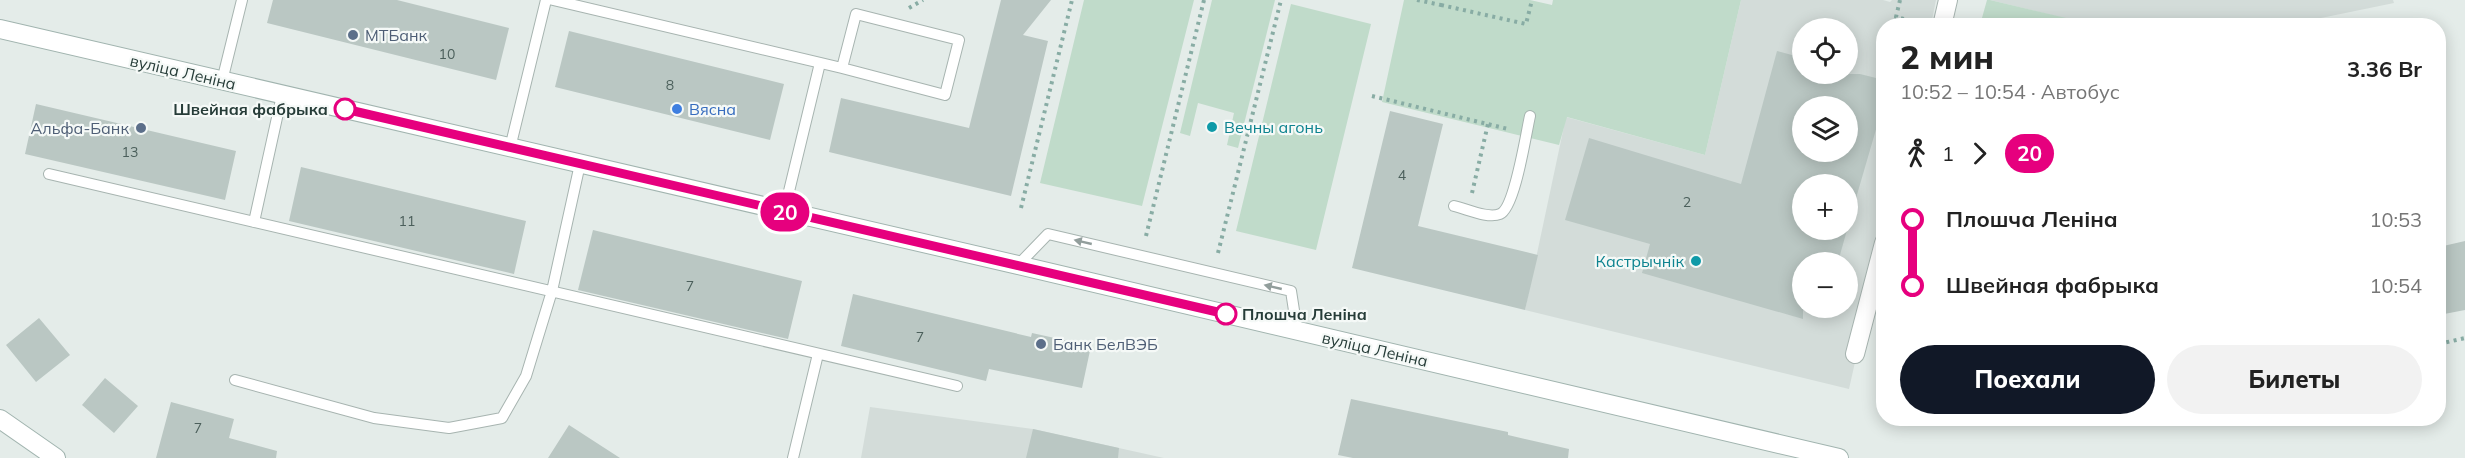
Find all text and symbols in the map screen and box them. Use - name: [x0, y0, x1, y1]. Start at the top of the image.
- map controls: [1792, 18, 1858, 318]
- button: locate: [1792, 18, 1858, 84]
- place label: МТБанк: [365, 25, 428, 45]
- marker: МТБанк: [346, 28, 360, 42]
- text: 2 мин: [1900, 36, 1994, 77]
- house number: 10: [439, 45, 455, 63]
- street label: вуліца Леніна: [128, 50, 238, 94]
- text: 3.36 Br: [2347, 55, 2422, 83]
- house number: 8: [666, 76, 674, 94]
- text: 10:52 – 10:54 · Автобус: [1900, 79, 2120, 104]
- button: layers: [1792, 96, 1858, 162]
- marker: Швейная фабрыка: [334, 98, 356, 120]
- place label: Швейная фабрыка: [173, 99, 328, 119]
- place label: Вясна: [689, 99, 736, 119]
- marker: Вясна: [670, 102, 684, 116]
- place label: Вечны агонь: [1224, 117, 1323, 137]
- place label: Альфа-Банк: [31, 118, 129, 138]
- marker: Вечны агонь: [1205, 120, 1219, 134]
- marker: Альфа-Банк: [134, 121, 148, 135]
- icon: walk: [1900, 137, 1933, 170]
- icon: forward: [1963, 137, 1996, 170]
- text: 20: [2017, 140, 2042, 166]
- text: 1: [1942, 141, 1954, 166]
- house number: 13: [122, 143, 138, 161]
- house number: 4: [1398, 166, 1407, 184]
- button: +: [1792, 174, 1858, 240]
- line badge: 20: [758, 192, 812, 232]
- house number: 2: [1683, 193, 1691, 211]
- text: 20: [772, 199, 798, 225]
- text: Плошча Леніна: [1946, 205, 2118, 233]
- text: 10:53: [2369, 207, 2422, 232]
- house number: 11: [399, 212, 415, 230]
- one-way arrow: [1074, 237, 1093, 246]
- place label: Кастрычнік: [1596, 251, 1684, 271]
- button: −: [1792, 252, 1858, 318]
- marker: Кастрычнік: [1689, 254, 1703, 268]
- text: Швейная фабрыка: [1946, 271, 2159, 299]
- text: 10:54: [2369, 273, 2422, 298]
- house number: 7: [686, 277, 694, 295]
- one-way arrow: [1264, 281, 1283, 291]
- marker: Плошча Леніна: [1215, 303, 1237, 325]
- place label: Плошча Леніна: [1242, 304, 1367, 324]
- street label: вуліца Леніна: [1320, 327, 1430, 371]
- house number: 7: [916, 328, 924, 346]
- place label: Банк БелВЭБ: [1053, 334, 1158, 354]
- marker: Банк БелВЭБ: [1034, 337, 1048, 351]
- button: Поехали: [1900, 345, 2155, 414]
- button: Билеты: [2167, 345, 2422, 414]
- house number: 7: [194, 419, 202, 437]

